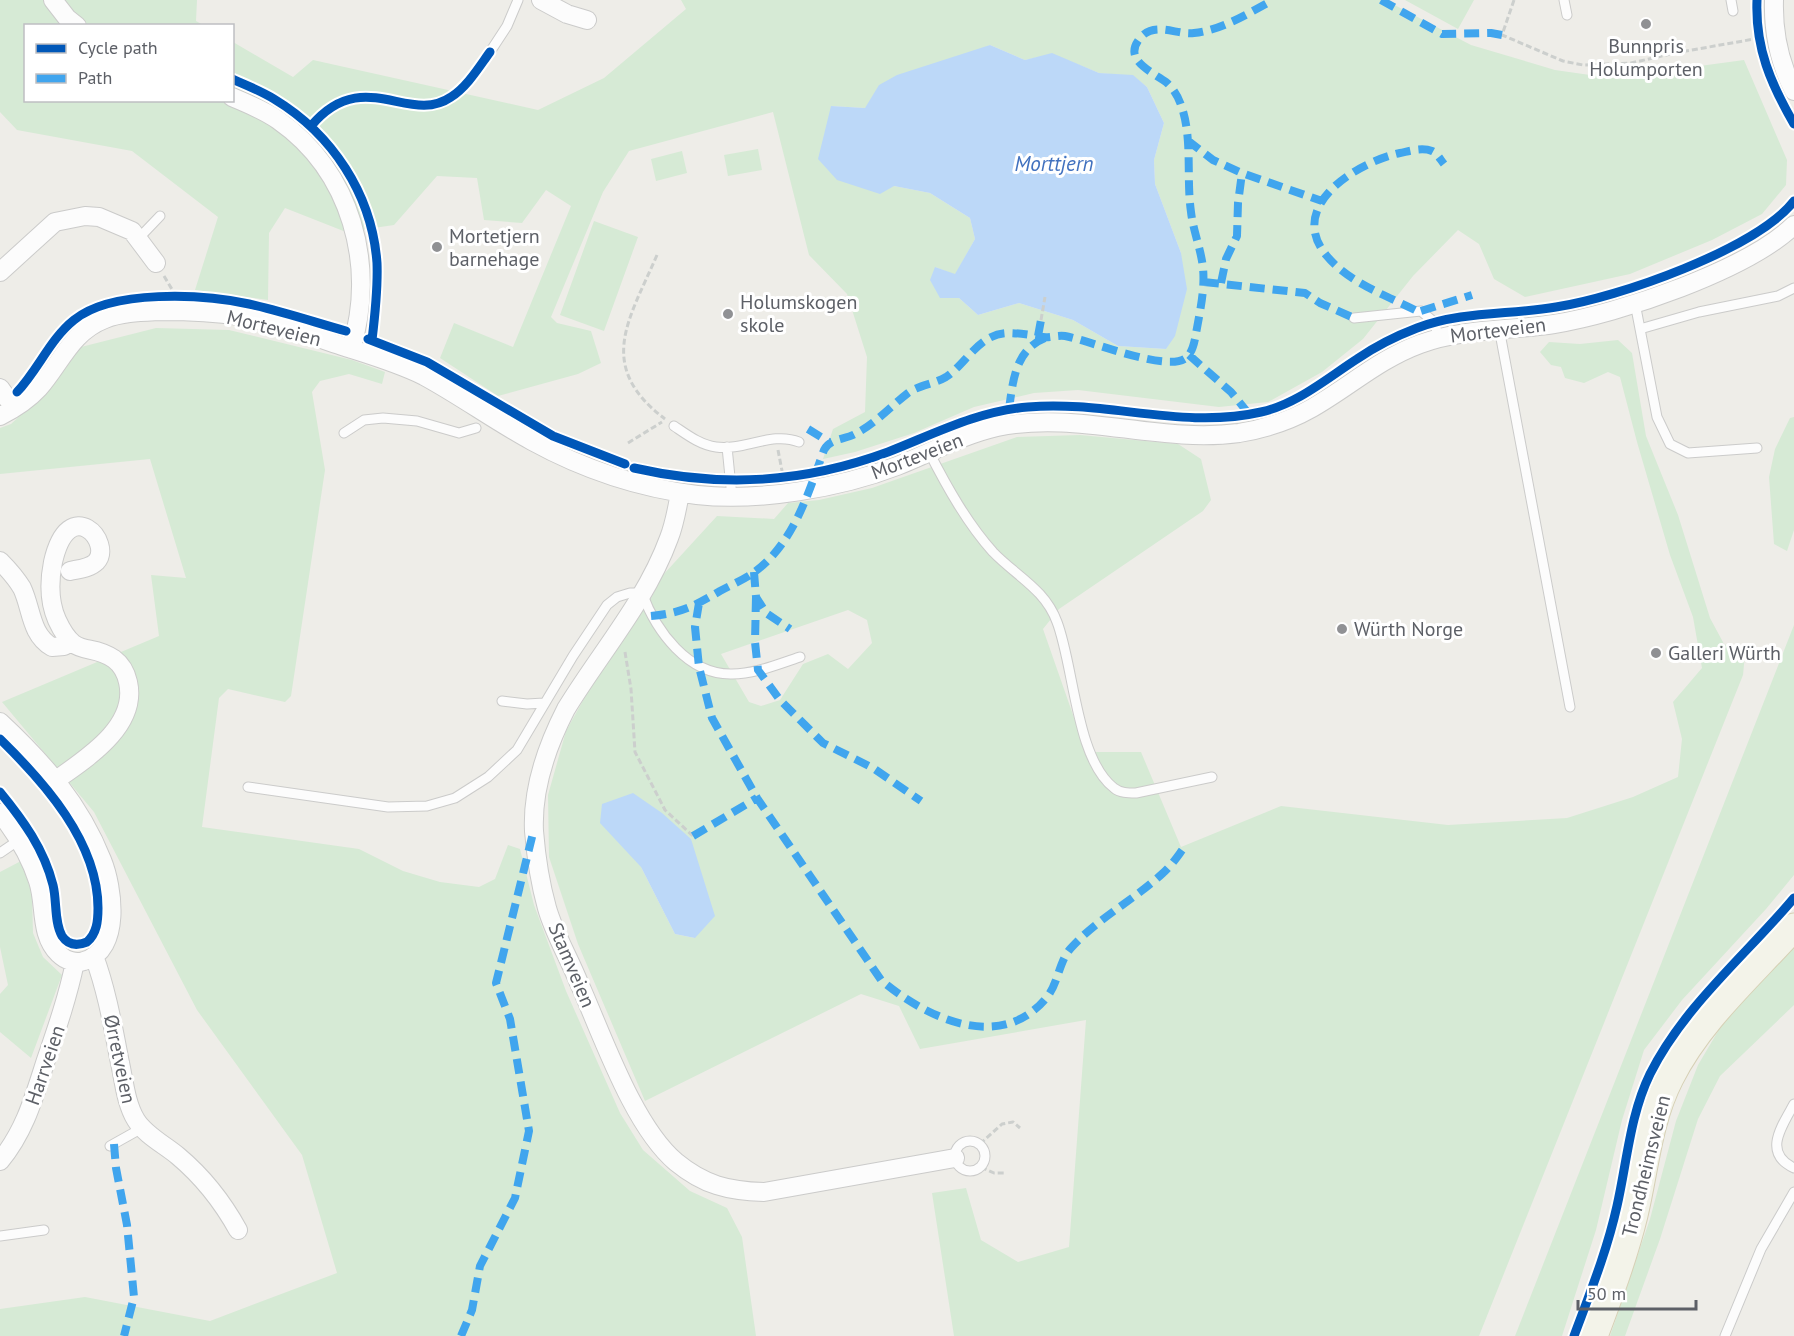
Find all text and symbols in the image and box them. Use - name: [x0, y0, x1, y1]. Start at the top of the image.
- marker: Bunnpris Holumporten: [1639, 17, 1653, 31]
- legend: [24, 24, 234, 102]
- place label: Bunnpris Holumporten: [1589, 33, 1703, 82]
- text: Cycle path: [78, 36, 158, 59]
- text: Path: [78, 66, 112, 89]
- water label: Morttjern: [1014, 150, 1094, 177]
- place label: Mortetjern barnehage: [449, 223, 540, 272]
- marker: Mortetjern barnehage: [430, 240, 444, 254]
- place label: Holumskogen skole: [740, 289, 857, 338]
- street label: Morteveien: [224, 304, 324, 352]
- marker: Holumskogen skole: [721, 307, 735, 321]
- street label: Morteveien: [1449, 311, 1547, 349]
- street label: Morteveien: [867, 427, 967, 485]
- place label: Würth Norge: [1354, 616, 1463, 642]
- marker: Würth Norge: [1335, 622, 1349, 636]
- place label: Galleri Würth: [1668, 640, 1781, 666]
- marker: Galleri Würth: [1649, 646, 1663, 660]
- street label: Stamveien: [543, 919, 601, 1011]
- street label: Ørretveien: [98, 1012, 142, 1106]
- street label: Harrveien: [19, 1022, 71, 1108]
- street label: Trondheimsveien: [1616, 1092, 1676, 1240]
- scale bar: [1578, 1273, 1696, 1311]
- text: 50 m: [1587, 1282, 1626, 1305]

